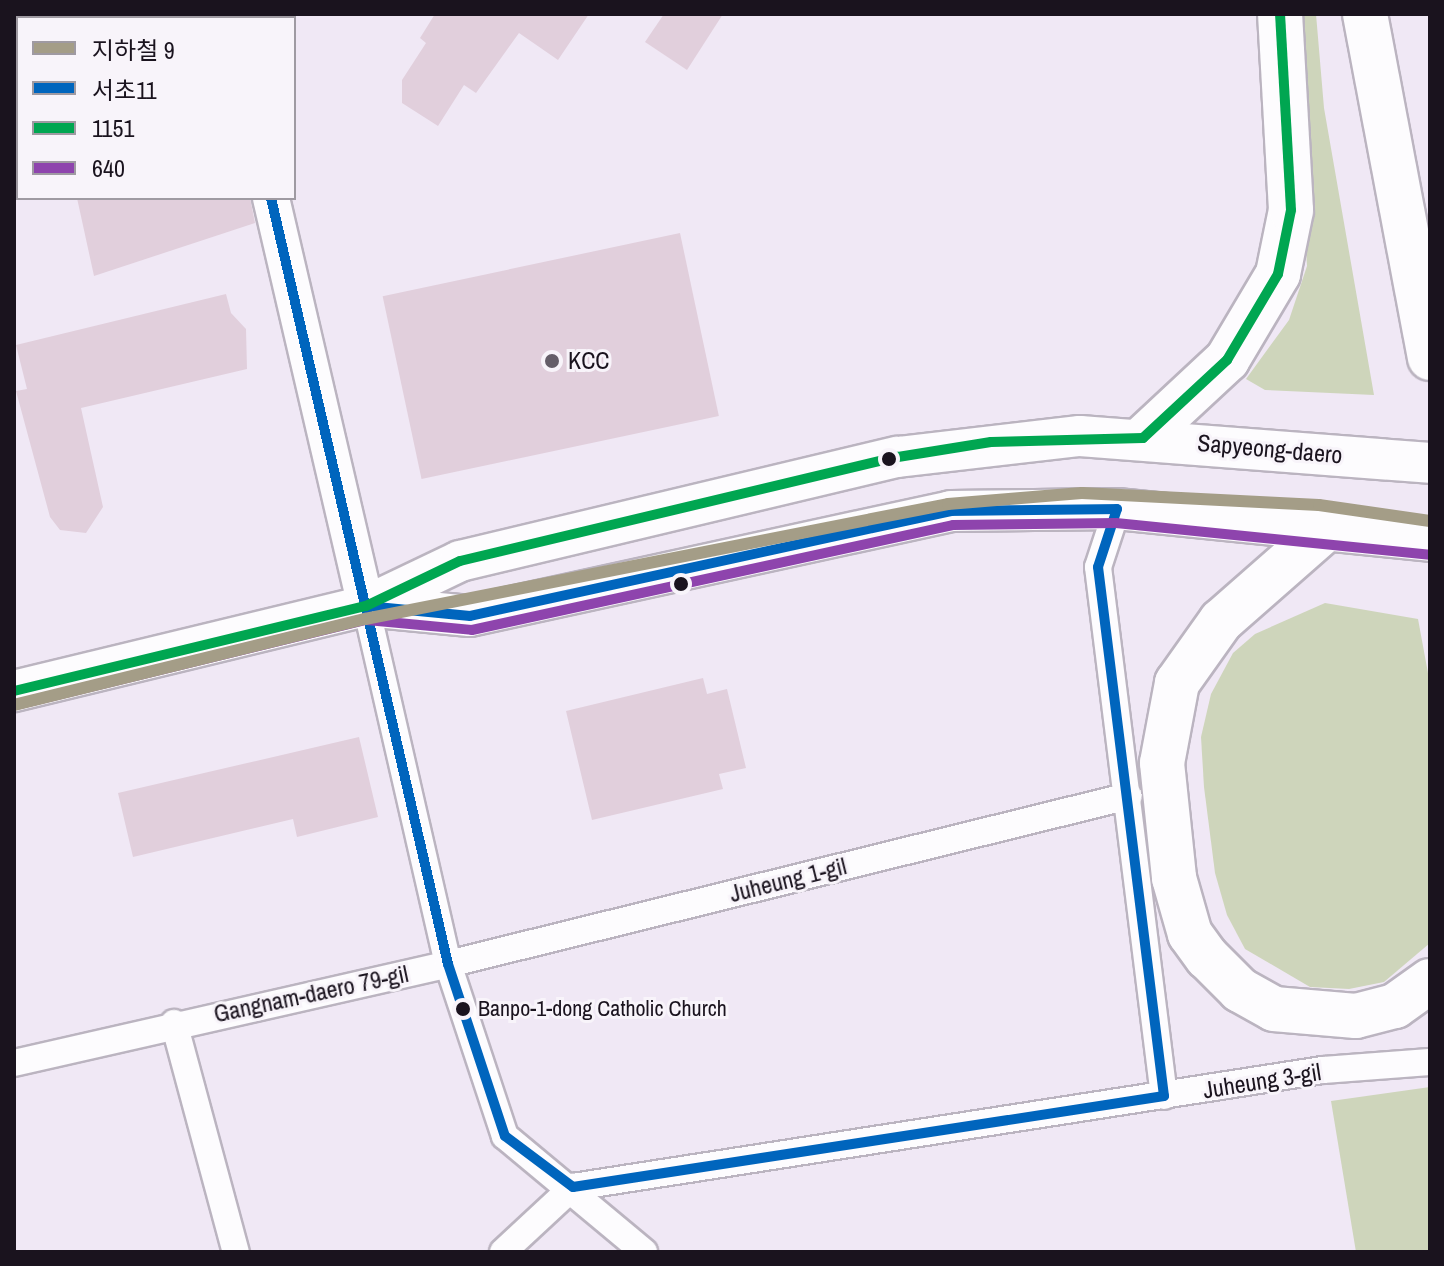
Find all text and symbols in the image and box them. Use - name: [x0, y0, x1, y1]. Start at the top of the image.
- legend: [16, 16, 296, 200]
- text: 지하철 9: [92, 34, 175, 66]
- text: 서초11: [92, 74, 157, 106]
- text: 1151: [92, 112, 134, 144]
- text: 640: [92, 152, 125, 184]
- place label: KCC: [568, 347, 610, 375]
- marker: KCC: [543, 352, 561, 370]
- street label: Sapyeong-daero: [1196, 428, 1344, 470]
- unlabelled marker: [881, 451, 897, 467]
- unlabelled marker: [673, 576, 689, 592]
- street label: Juheung 1-gil: [727, 852, 849, 908]
- street label: Gangnam-daero 79-gil: [211, 959, 411, 1029]
- place label: Banpo-1-dong Catholic Church: [478, 996, 727, 1022]
- marker: Banpo-1-dong Catholic Church: [455, 1001, 471, 1017]
- street label: Juheung 3-gil: [1201, 1057, 1323, 1105]

